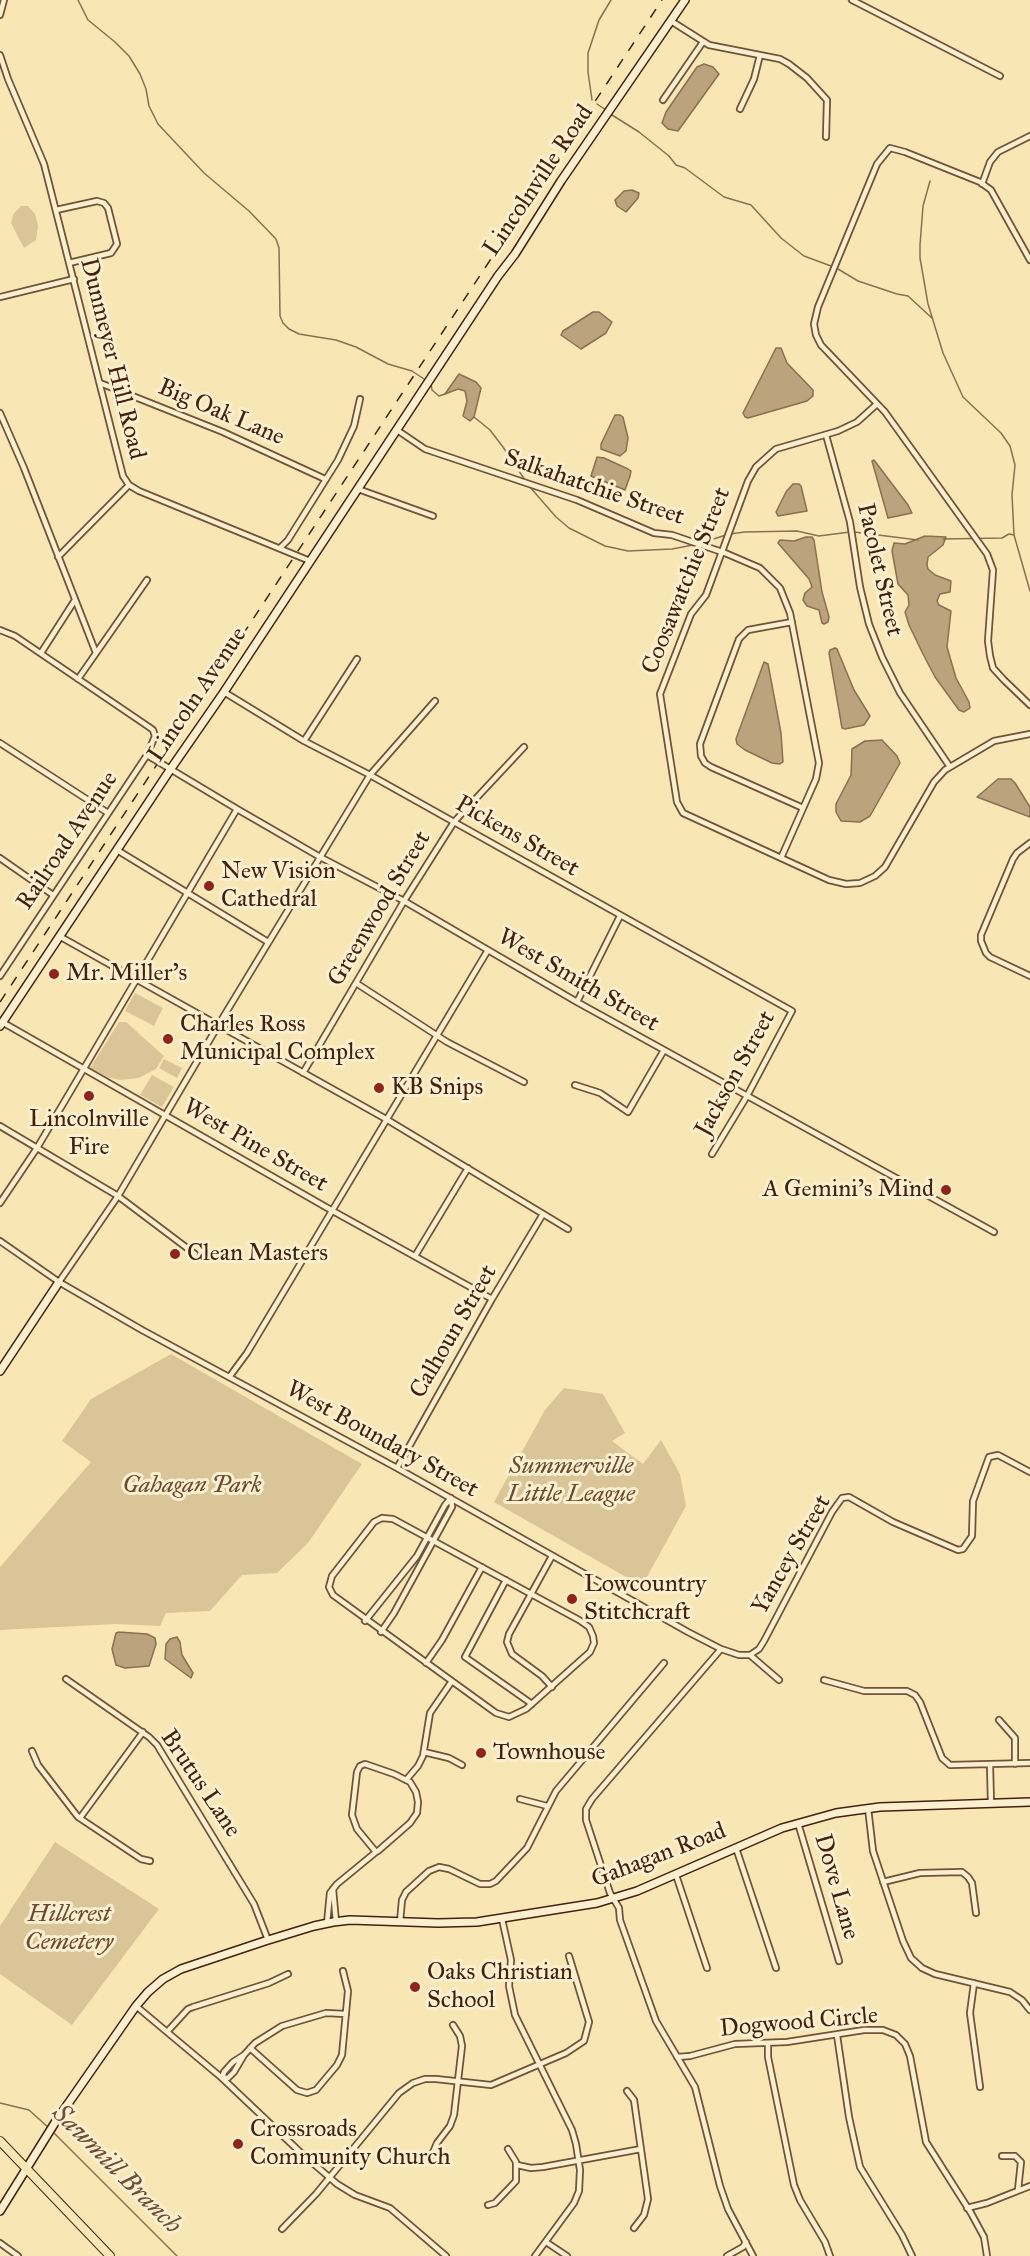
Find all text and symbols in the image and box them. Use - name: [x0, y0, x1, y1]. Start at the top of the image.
- street label: Lincolnville Road: [478, 100, 600, 262]
- street label: Dunmeyer Hill Road: [73, 255, 151, 463]
- street label: Big Oak Lane: [154, 374, 288, 452]
- street label: Salkahatchie Street: [500, 444, 688, 532]
- street label: Coosawatchie Street: [636, 483, 738, 679]
- street label: Pacolet Street: [850, 501, 908, 639]
- street label: Lincoln Avenue: [142, 622, 254, 768]
- street label: Railroad Avenue: [11, 766, 125, 916]
- street label: Pickens Street: [450, 790, 584, 884]
- street label: Greenwood Street: [322, 826, 438, 992]
- place label: New Vision Cathedral: [221, 858, 336, 914]
- marker: New Vision Cathedral: [202, 879, 216, 893]
- street label: West Smith Street: [492, 923, 664, 1039]
- place label: Mr. Miller's: [66, 960, 187, 988]
- marker: Mr. Miller's: [47, 967, 61, 981]
- street label: Jackson Street: [690, 1006, 782, 1142]
- place label: Charles Ross Municipal Complex: [180, 1011, 375, 1067]
- marker: Charles Ross Municipal Complex: [161, 1032, 175, 1046]
- place label: KB Snips: [391, 1074, 483, 1102]
- marker: KB Snips: [372, 1081, 386, 1095]
- marker: Lincolnville Fire: [82, 1089, 96, 1103]
- street label: West Pine Street: [178, 1093, 332, 1199]
- place label: Lincolnville Fire: [29, 1106, 149, 1162]
- place label: A Gemini's Mind: [763, 1176, 934, 1204]
- marker: A Gemini's Mind: [939, 1183, 953, 1197]
- place label: Clean Masters: [187, 1240, 328, 1268]
- marker: Clean Masters: [168, 1247, 182, 1261]
- street label: Calhoun Street: [404, 1260, 504, 1404]
- street label: West Boundary Street: [281, 1375, 483, 1505]
- park label: Summerville Little League: [507, 1453, 635, 1509]
- park label: Gahagan Park: [122, 1472, 262, 1500]
- street label: Yancey Street: [746, 1490, 838, 1620]
- place label: Lowcountry Stitchcraft: [584, 1571, 706, 1627]
- marker: Lowcountry Stitchcraft: [565, 1592, 579, 1606]
- street label: Brutus Lane: [153, 1725, 247, 1843]
- place label: Townhouse: [493, 1739, 605, 1767]
- marker: Townhouse: [474, 1746, 488, 1760]
- street label: Gahagan Road: [588, 1817, 730, 1895]
- street label: Dove Lane: [807, 1831, 865, 1943]
- park label: Hillcrest Cemetery: [25, 1901, 113, 1957]
- place label: Oaks Christian School: [427, 1959, 573, 2015]
- marker: Oaks Christian School: [408, 1980, 422, 1994]
- street label: Dogwood Circle: [719, 2002, 879, 2044]
- water label: Sawmill Branch: [45, 2099, 187, 2241]
- place label: Crossroads Community Church: [250, 2116, 451, 2172]
- marker: Crossroads Community Church: [231, 2137, 245, 2151]

